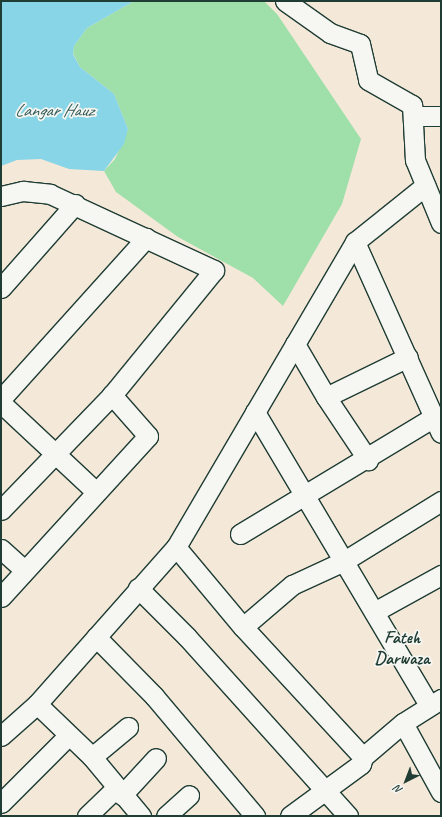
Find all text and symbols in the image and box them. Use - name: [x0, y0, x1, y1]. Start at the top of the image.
- water label: Langar Hauz: [15, 99, 93, 121]
- district label: Fateh Darwaza: [375, 627, 429, 670]
- north arrow: [386, 761, 426, 801]
- text: N: [391, 782, 405, 797]

